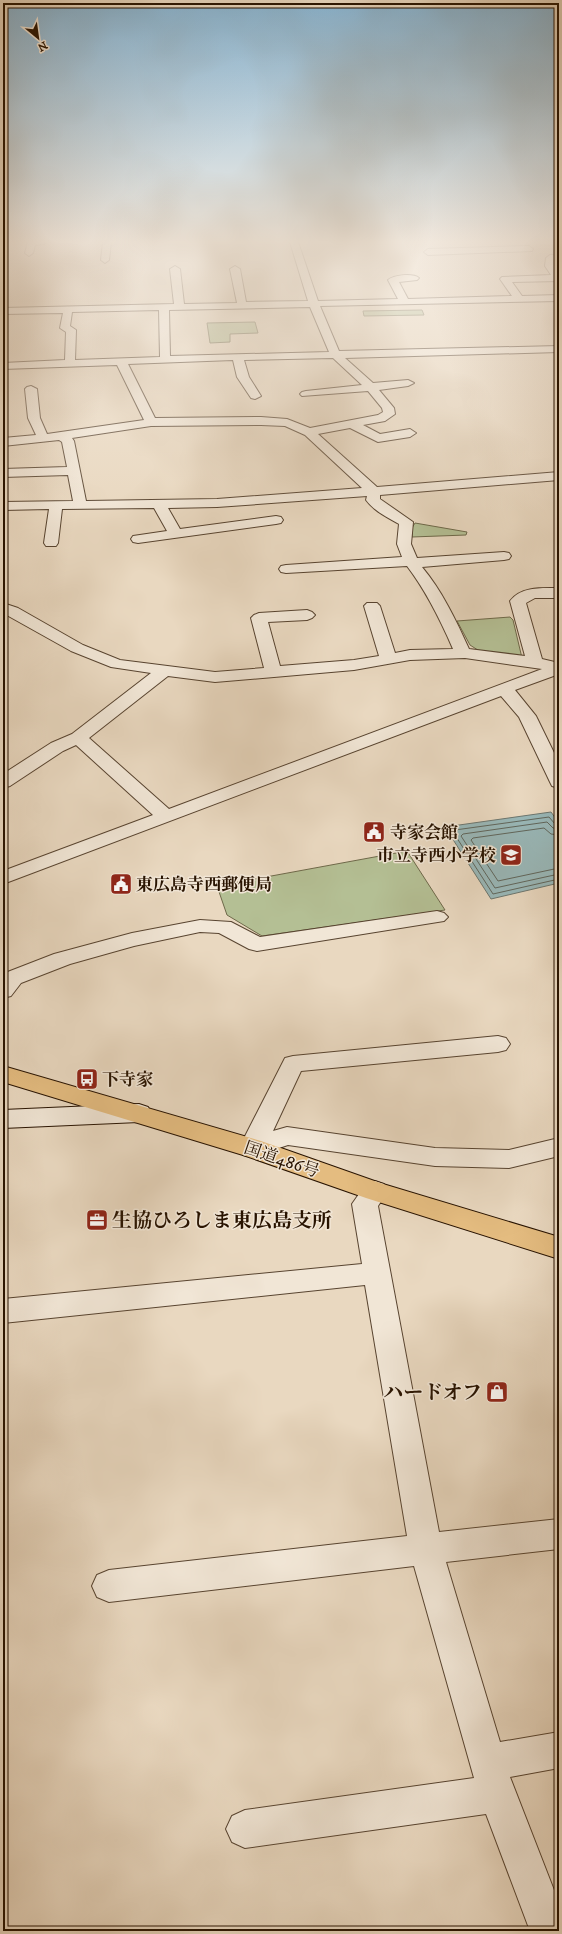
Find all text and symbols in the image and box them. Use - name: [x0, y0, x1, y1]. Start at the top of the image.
- north arrow: [18, 18, 58, 58]
- text: N: [35, 38, 50, 54]
- public building icon: 寺家会館: [361, 819, 387, 845]
- place label: 寺家会館: [390, 822, 458, 844]
- school or university icon: 市立寺西小学校: [498, 842, 524, 868]
- place label: 市立寺西小学校: [377, 845, 496, 867]
- public building icon: 東広島寺西郵便局: [108, 871, 134, 897]
- place label: 東広島寺西郵便局: [136, 874, 272, 896]
- bus stop icon: 下寺家: [74, 1066, 100, 1092]
- place label: 下寺家: [102, 1069, 153, 1091]
- street label: 国道486号: [241, 1137, 322, 1183]
- office icon: 生協ひろしま東広島支所: [84, 1207, 110, 1233]
- place label: 生協ひろしま東広島支所: [112, 1209, 332, 1234]
- shop icon: ハードオフ: [484, 1379, 510, 1405]
- place label: ハードオフ: [383, 1381, 482, 1406]

